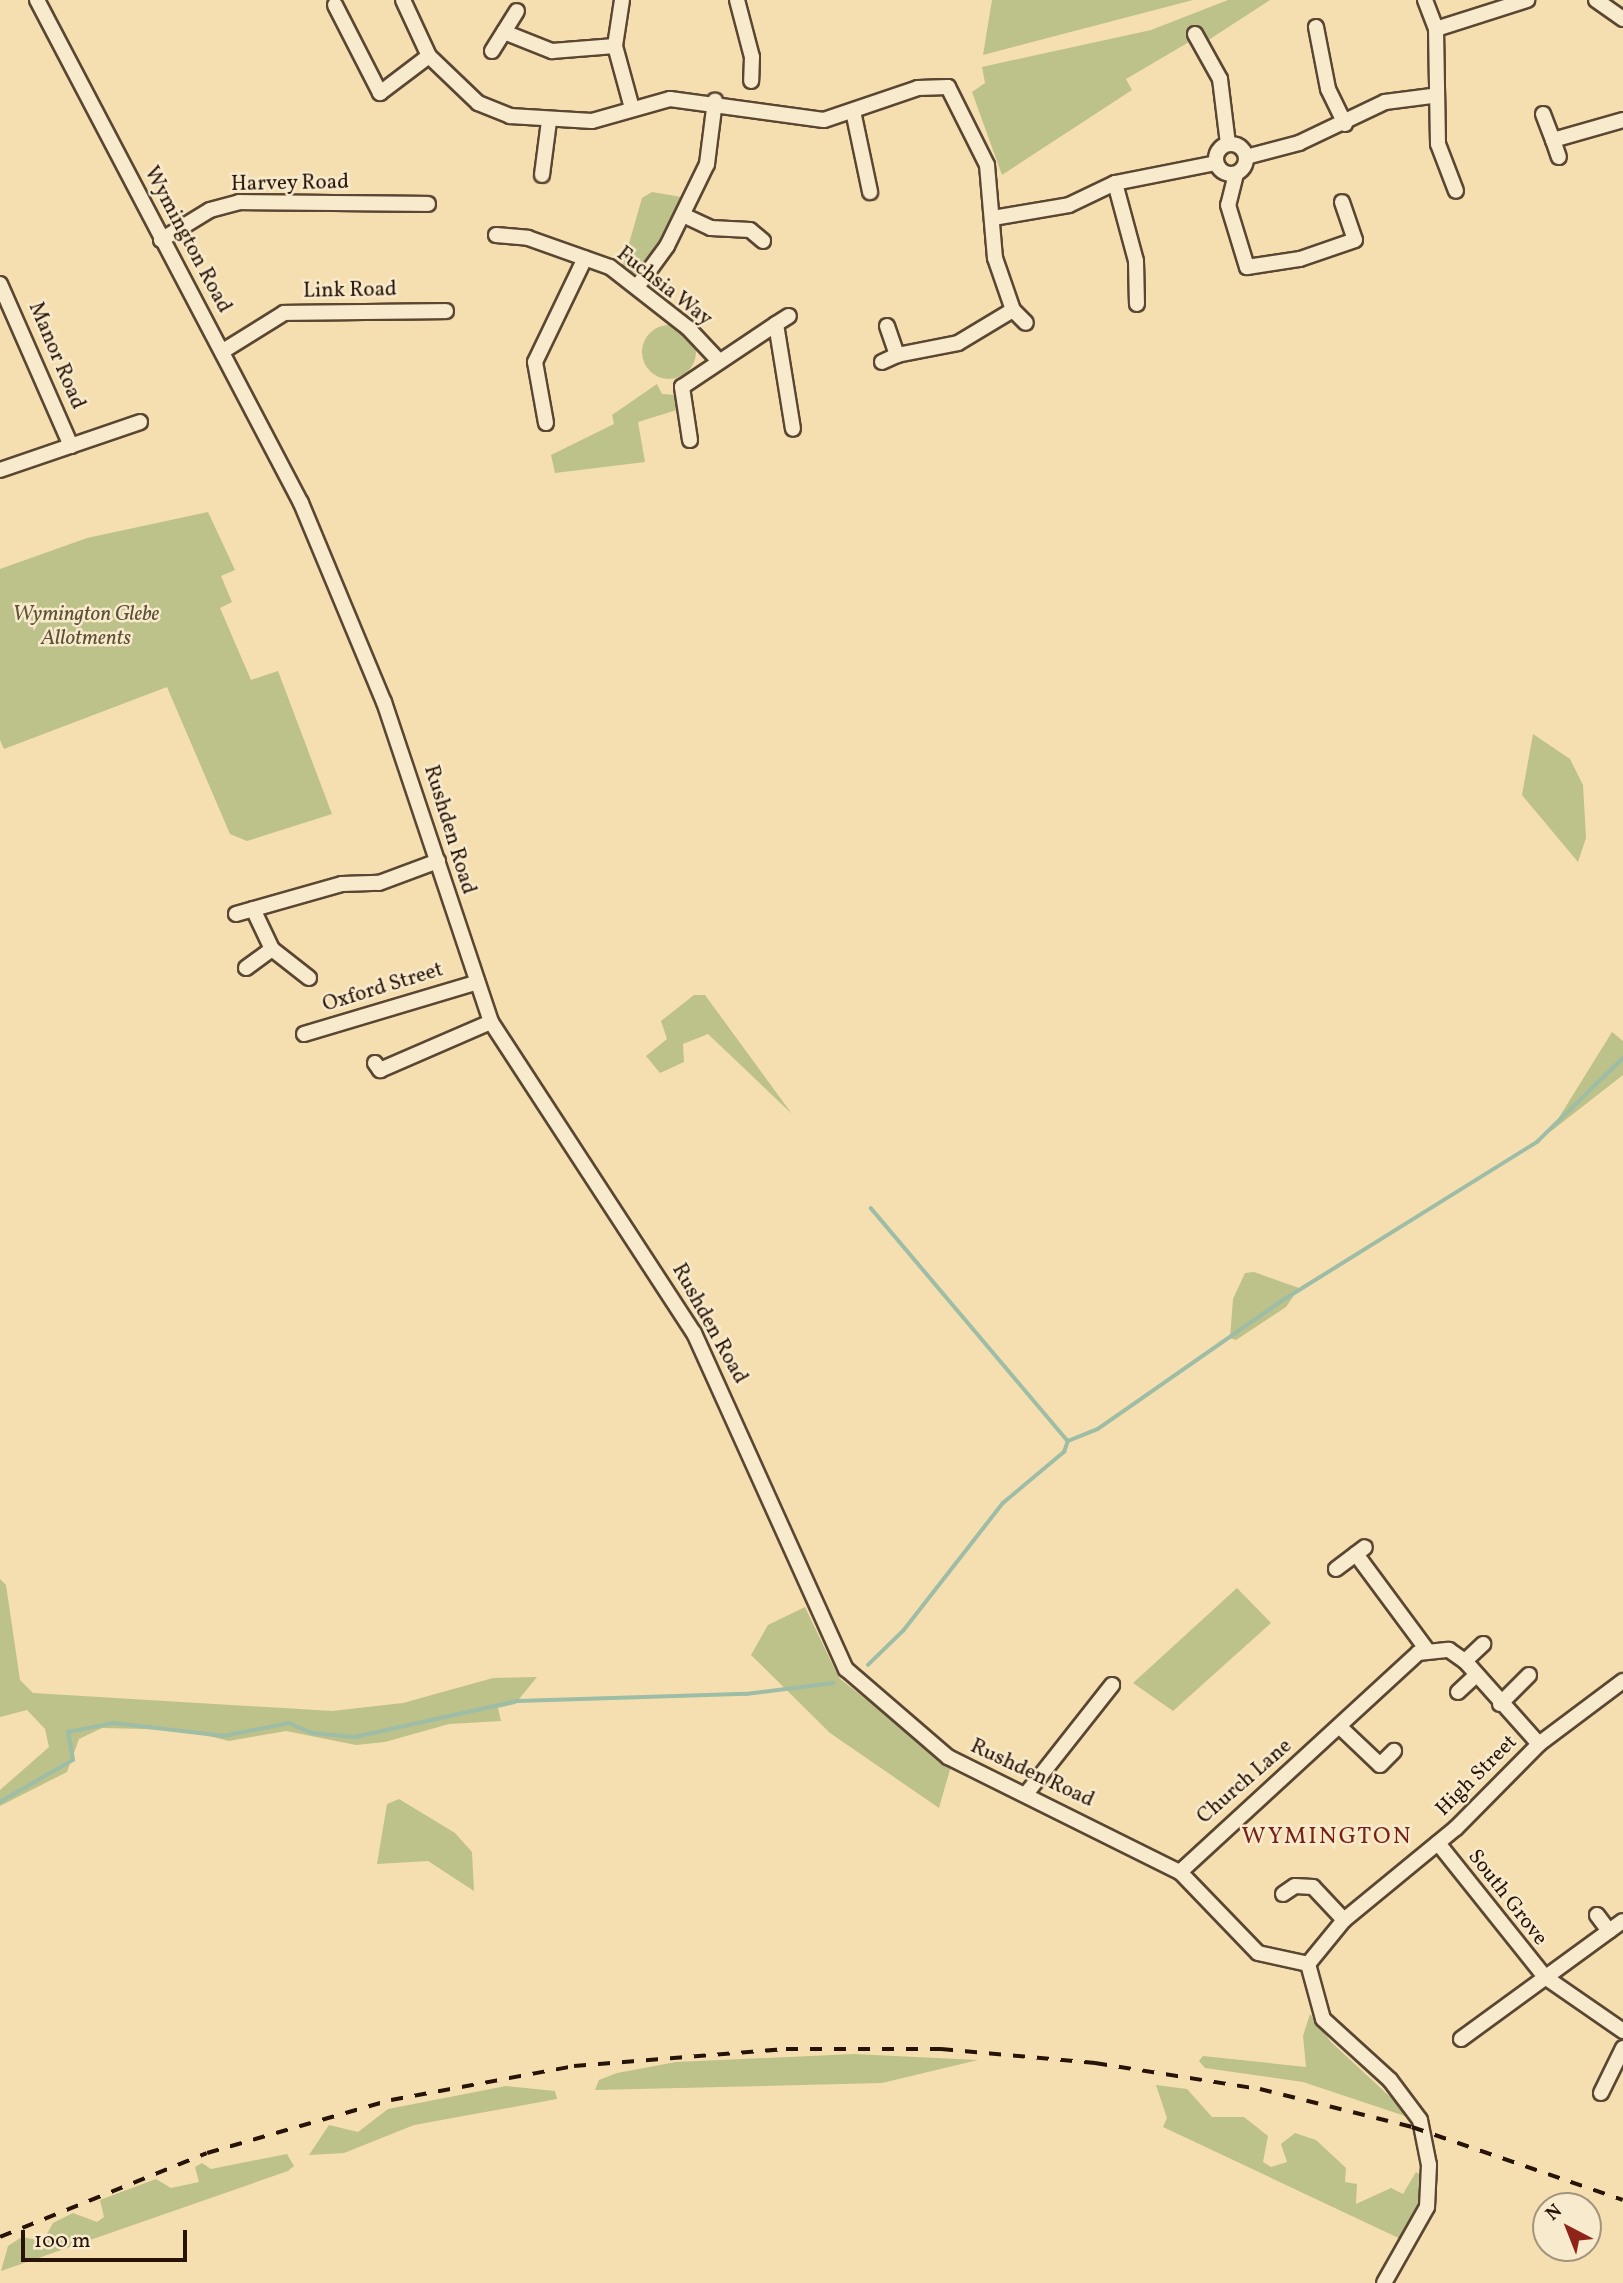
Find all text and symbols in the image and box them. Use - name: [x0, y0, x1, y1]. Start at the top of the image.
- street label: Wymington Road: [138, 162, 236, 318]
- street label: Harvey Road: [230, 170, 350, 198]
- street label: Fuchsia Way: [611, 242, 717, 332]
- street label: Link Road: [303, 278, 397, 304]
- street label: Manor Road: [22, 299, 90, 413]
- park label: Wymington Glebe Allotments: [13, 602, 159, 652]
- street label: Rushden Road: [417, 762, 481, 898]
- street label: Oxford Street: [320, 958, 446, 1018]
- street label: Rushden Road: [666, 1259, 752, 1389]
- street label: High Street: [1431, 1730, 1523, 1822]
- street label: Rushden Road: [966, 1734, 1098, 1814]
- street label: Church Lane: [1193, 1734, 1297, 1830]
- district label: WYMINGTON: [1243, 1824, 1411, 1852]
- street label: South Grove: [1462, 1845, 1552, 1951]
- north arrow: [1532, 2192, 1602, 2262]
- text: N: [1540, 2199, 1568, 2227]
- scale bar: [24, 2216, 191, 2260]
- text: 100 m: [34, 2227, 91, 2256]

